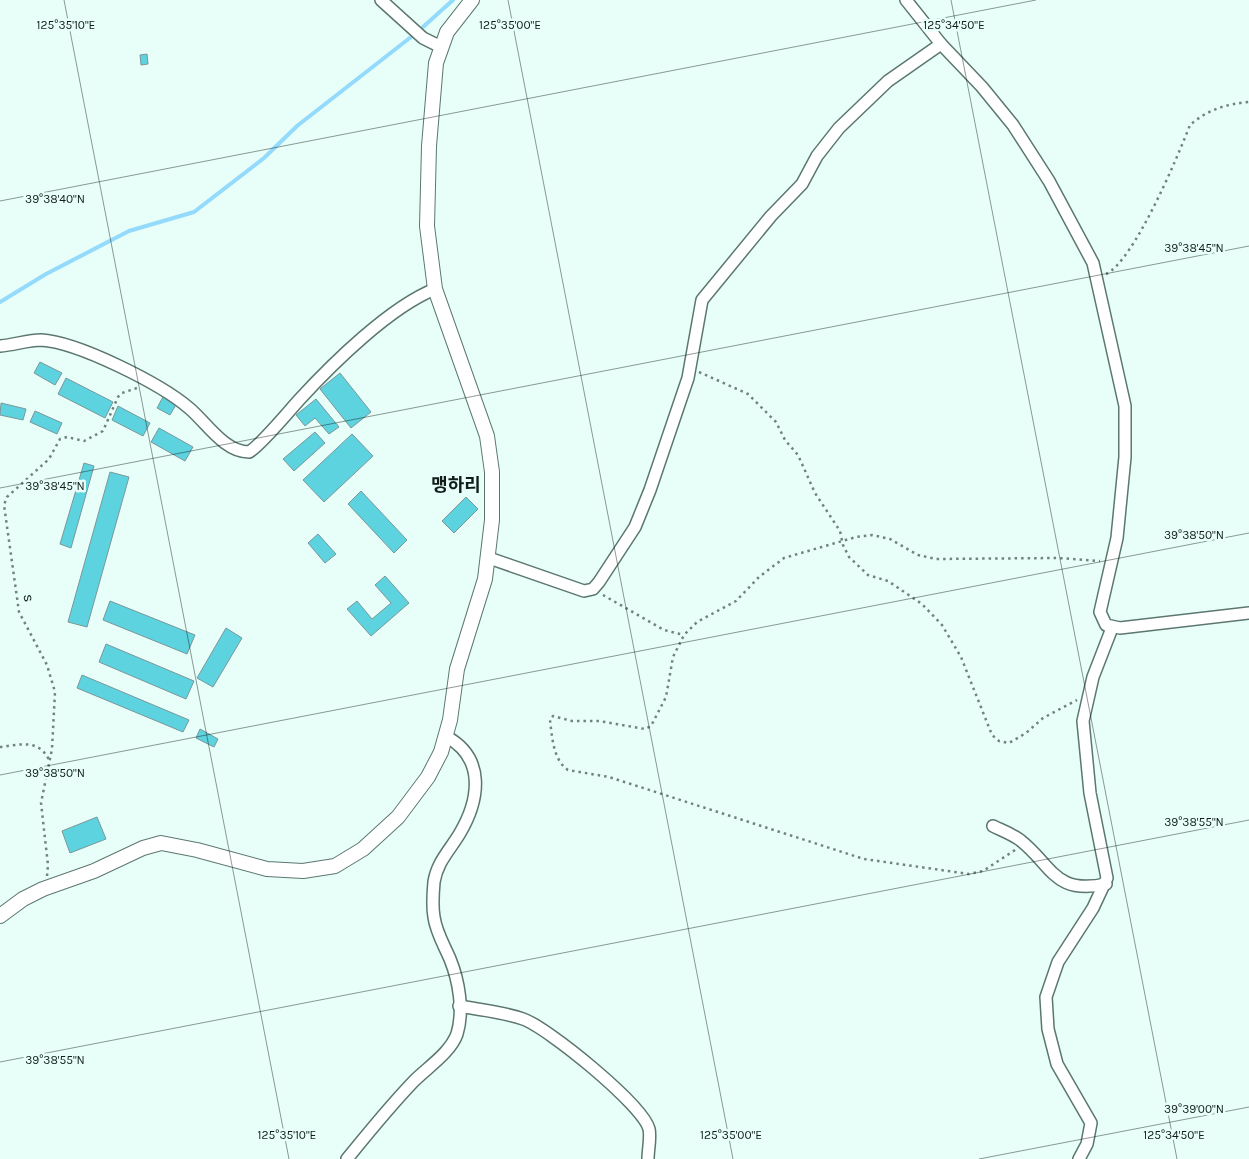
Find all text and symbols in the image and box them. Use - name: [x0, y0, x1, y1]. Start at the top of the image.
- text: 125°35'10"E: [37, 18, 95, 32]
- text: 125°35'00"E: [479, 18, 541, 32]
- text: 125°34'50"E: [923, 18, 985, 32]
- text: 39°38'40"N: [25, 192, 85, 206]
- text: 39°38'45"N: [1164, 241, 1224, 255]
- district label: 맹하리: [431, 474, 481, 496]
- text: 39°38'45"N: [25, 479, 85, 493]
- text: 39°38'50"N: [1164, 528, 1224, 542]
- street label: s: [20, 593, 38, 603]
- text: 39°38'50"N: [25, 766, 85, 780]
- text: 39°38'55"N: [1164, 815, 1224, 829]
- text: 39°38'55"N: [25, 1053, 85, 1067]
- text: 39°39'00"N: [1164, 1102, 1224, 1116]
- text: 125°35'10"E: [258, 1128, 316, 1142]
- text: 125°35'00"E: [700, 1128, 762, 1142]
- text: 125°34'50"E: [1143, 1128, 1205, 1142]

